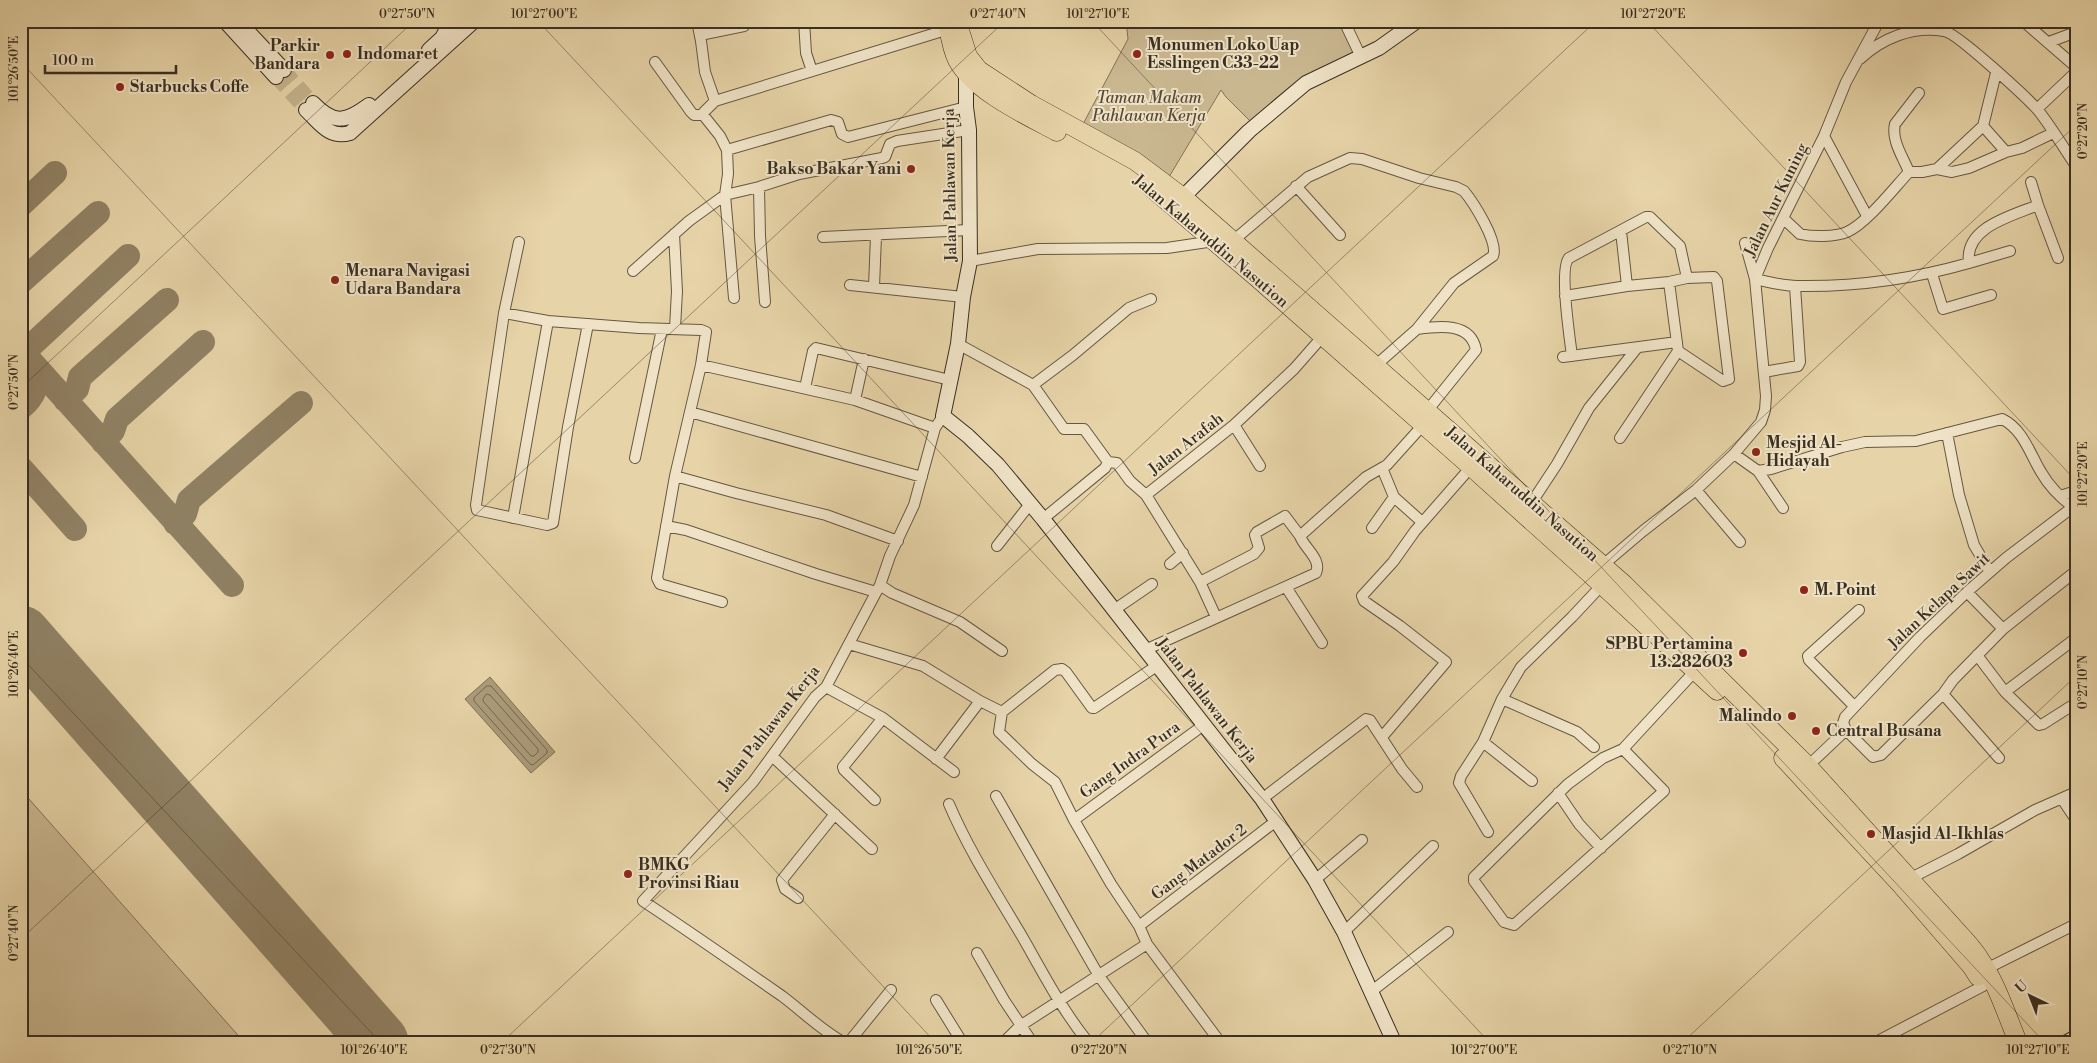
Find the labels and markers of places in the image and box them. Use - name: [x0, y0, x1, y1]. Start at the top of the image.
- place label: Monumen Loko Uap Esslingen C33-22: [1147, 35, 1299, 73]
- place label: Parkir Bandara: [254, 36, 320, 74]
- place label: Indomaret: [357, 44, 438, 64]
- marker: Indomaret: [341, 48, 353, 60]
- marker: Monumen Loko Uap Esslingen C33-22: [1131, 48, 1143, 60]
- marker: Parkir Bandara: [324, 49, 336, 61]
- place label: Starbucks Coffe: [130, 77, 250, 97]
- marker: Starbucks Coffe: [114, 81, 126, 93]
- place label: Bakso Bakar Yani: [767, 159, 901, 179]
- marker: Bakso Bakar Yani: [905, 163, 917, 175]
- place label: Menara Navigasi Udara Bandara: [345, 261, 470, 299]
- marker: Menara Navigasi Udara Bandara: [329, 274, 341, 286]
- place label: Mesjid Al- Hidayah: [1766, 433, 1842, 471]
- marker: Mesjid Al- Hidayah: [1750, 446, 1762, 458]
- place label: M. Point: [1814, 580, 1876, 600]
- marker: M. Point: [1798, 584, 1810, 596]
- place label: SPBU Pertamina 13.282603: [1606, 634, 1733, 672]
- marker: SPBU Pertamina 13.282603: [1737, 647, 1749, 659]
- place label: Malindo: [1719, 706, 1782, 726]
- marker: Malindo: [1786, 710, 1798, 722]
- place label: Central Busana: [1826, 721, 1942, 741]
- marker: Central Busana: [1810, 725, 1822, 737]
- place label: Masjid Al-Ikhlas: [1881, 824, 2004, 844]
- marker: Masjid Al-Ikhlas: [1865, 828, 1877, 840]
- place label: BMKG Provinsi Riau: [638, 855, 740, 893]
- marker: BMKG Provinsi Riau: [622, 868, 634, 880]

